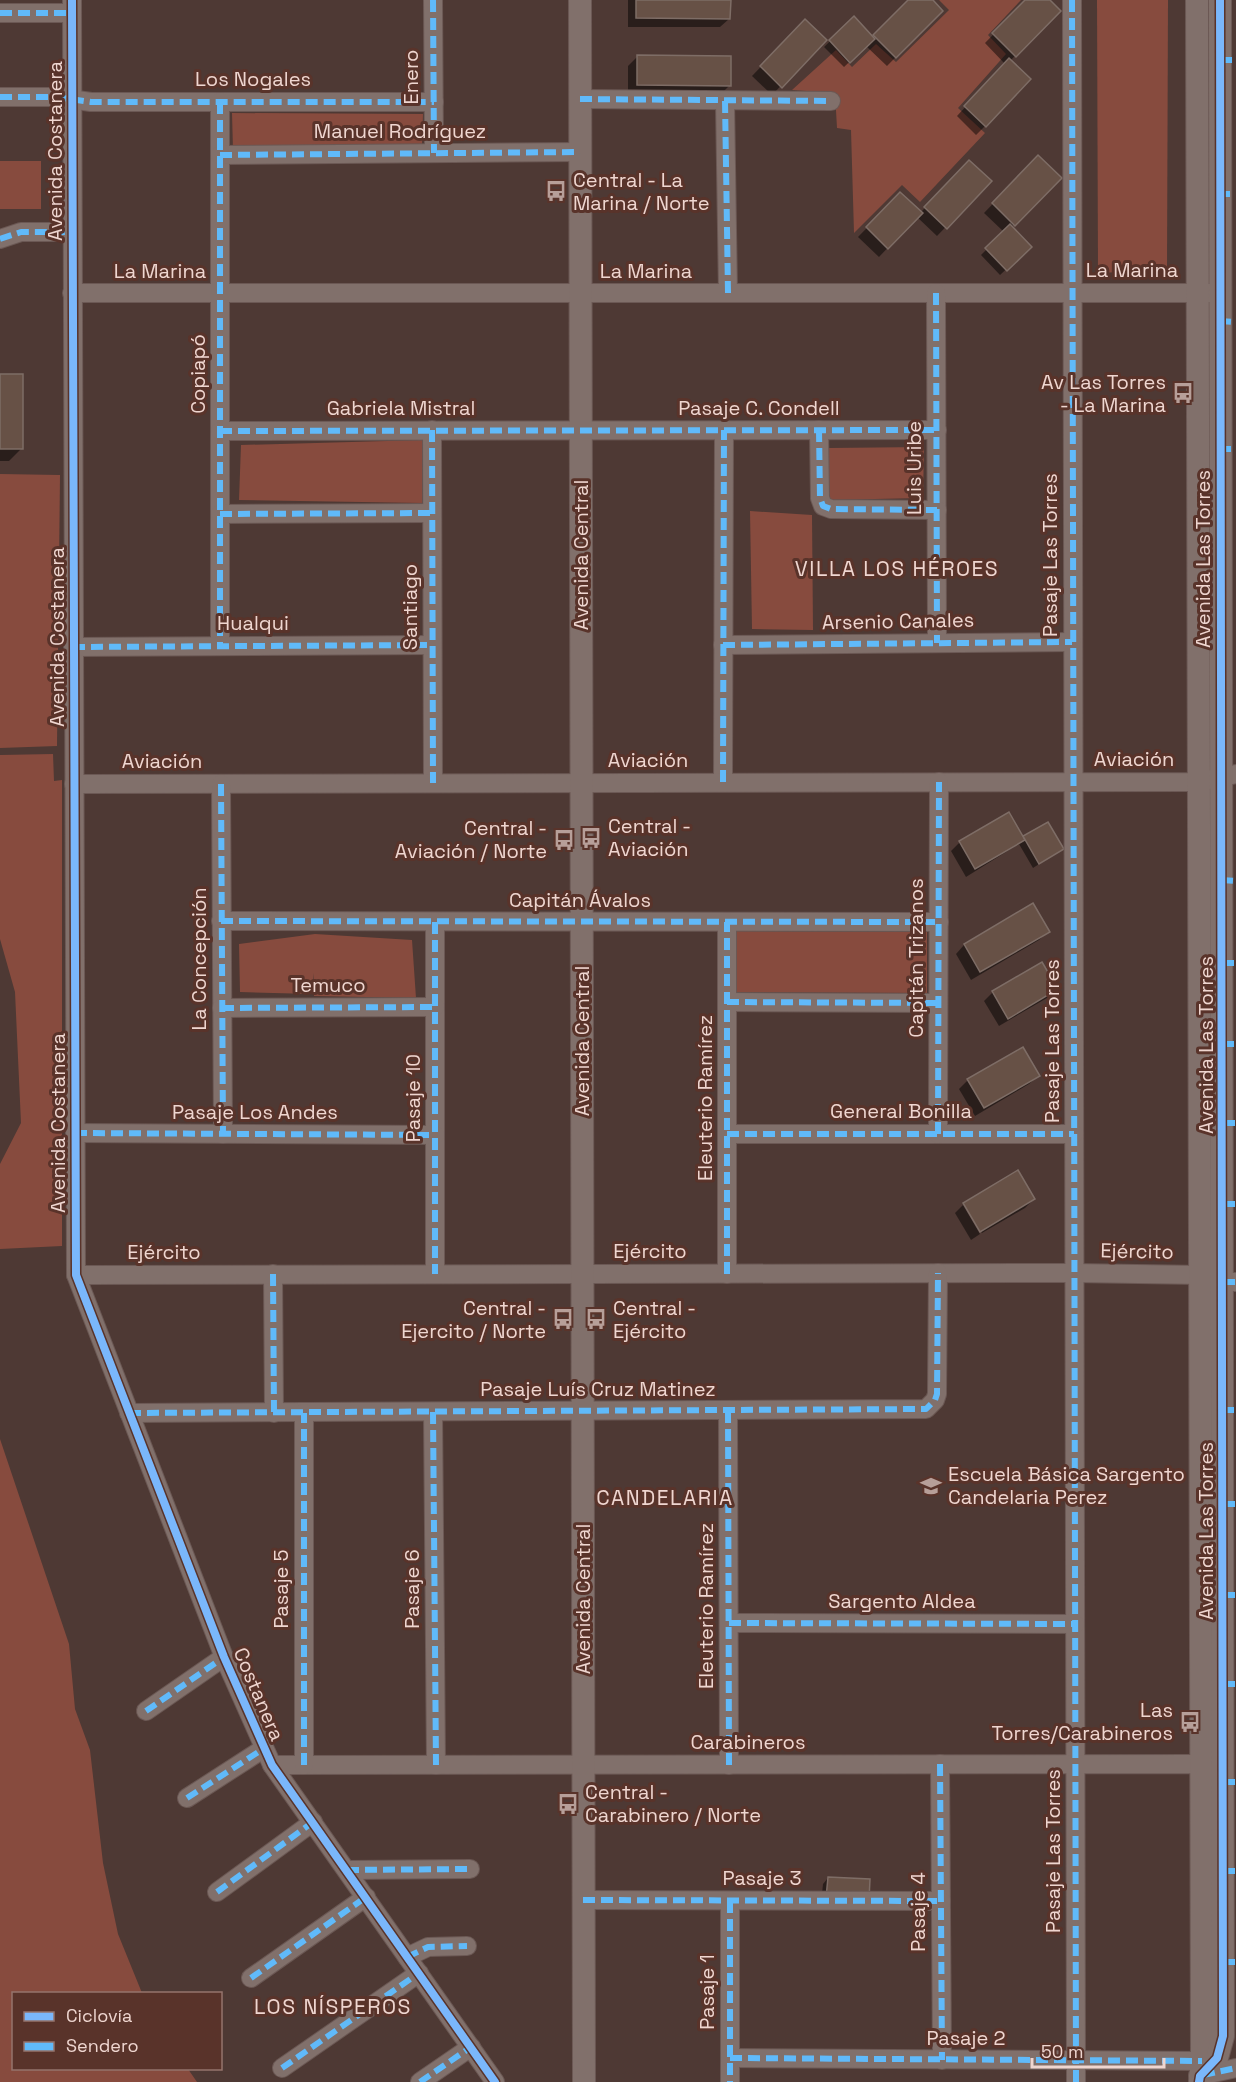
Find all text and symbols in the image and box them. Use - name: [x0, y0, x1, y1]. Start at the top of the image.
- street label: Enero: [398, 50, 424, 104]
- street label: Avenida Costanera: [42, 61, 68, 241]
- street label: Los Nogales: [195, 66, 311, 92]
- street label: Manuel Rodríguez: [314, 118, 486, 144]
- place label: Central - La Marina / Norte: [573, 167, 710, 216]
- bus stop icon: Central - La Marina / Norte: [544, 179, 568, 203]
- street label: La Marina: [1086, 257, 1178, 283]
- street label: La Marina: [114, 258, 206, 284]
- street label: La Marina: [600, 258, 692, 284]
- street label: Copiapó: [185, 334, 211, 414]
- place label: Av Las Torres - La Marina: [1041, 369, 1166, 418]
- bus stop icon: Av Las Torres - La Marina: [1171, 381, 1195, 405]
- street label: Gabriela Mistral: [327, 395, 475, 421]
- street label: Pasaje C. Condell: [678, 395, 840, 421]
- street label: Luis Uribe: [901, 421, 927, 515]
- street label: Avenida Las Torres: [1190, 470, 1216, 648]
- street label: Pasaje Las Torres: [1037, 473, 1063, 637]
- street label: Avenida Central: [568, 480, 594, 630]
- street label: Avenida Costanera: [44, 547, 70, 727]
- district label: VILLA LOS HÉROES: [795, 555, 999, 582]
- street label: Santiago: [397, 564, 423, 650]
- street label: Arsenio Canales: [822, 607, 974, 635]
- street label: Hualqui: [217, 610, 289, 636]
- street label: Aviación: [1094, 746, 1174, 772]
- street label: Aviación: [608, 747, 688, 773]
- street label: Aviación: [122, 748, 202, 774]
- place label: Central - Aviación: [608, 813, 691, 862]
- place label: Central - Aviación / Norte: [395, 815, 547, 864]
- bus stop icon: Central - Aviación: [579, 826, 603, 850]
- bus stop icon: Central - Aviación / Norte: [552, 828, 576, 852]
- street label: Capitán Trizanos: [903, 878, 929, 1038]
- street label: La Concepción: [186, 887, 212, 1031]
- street label: Capitán Ávalos: [509, 887, 651, 913]
- street label: Avenida Las Torres: [1193, 956, 1219, 1134]
- street label: Pasaje Las Torres: [1039, 959, 1065, 1123]
- street label: Avenida Central: [569, 966, 595, 1116]
- street label: Temuco: [290, 972, 366, 998]
- street label: Eleuterio Ramírez: [692, 1015, 718, 1181]
- street label: Avenida Costanera: [45, 1033, 71, 1213]
- street label: Pasaje 10: [400, 1054, 426, 1142]
- street label: General Bonilla: [830, 1098, 972, 1124]
- street label: Pasaje Los Andes: [172, 1099, 338, 1125]
- street label: Ejército: [1100, 1237, 1174, 1265]
- street label: Ejército: [613, 1238, 687, 1264]
- street label: Ejército: [127, 1239, 201, 1265]
- place label: Central - Ejercito / Norte: [401, 1295, 546, 1344]
- place label: Central - Ejército: [613, 1295, 696, 1344]
- bus stop icon: Central - Ejercito / Norte: [551, 1307, 575, 1331]
- bus stop icon: Central - Ejército: [584, 1307, 608, 1331]
- street label: Pasaje Luís Cruz Matinez: [480, 1376, 716, 1402]
- street label: Avenida Las Torres: [1193, 1442, 1219, 1620]
- place label: Escuela Básica Sargento Candelaria Perez: [948, 1461, 1185, 1510]
- school or university icon: Escuela Básica Sargento Candelaria Perez: [919, 1474, 943, 1498]
- district label: CANDELARIA: [596, 1484, 734, 1511]
- street label: Eleuterio Ramírez: [693, 1523, 719, 1689]
- street label: Avenida Central: [570, 1524, 596, 1674]
- street label: Pasaje 5: [268, 1549, 294, 1629]
- street label: Pasaje 6: [399, 1549, 425, 1629]
- street label: Sargento Aldea: [828, 1588, 976, 1614]
- street label: Costanera: [228, 1643, 290, 1745]
- place label: Las Torres/Carabineros: [991, 1697, 1173, 1746]
- bus stop icon: Las Torres/Carabineros: [1178, 1710, 1202, 1734]
- street label: Carabineros: [690, 1729, 806, 1755]
- street label: Pasaje Las Torres: [1040, 1769, 1066, 1933]
- place label: Central - Carabinero / Norte: [585, 1779, 761, 1828]
- bus stop icon: Central - Carabinero / Norte: [556, 1792, 580, 1816]
- street label: Pasaje 3: [722, 1865, 802, 1891]
- street label: Pasaje 4: [905, 1872, 931, 1952]
- street label: Pasaje 1: [694, 1954, 720, 2030]
- legend: [12, 1992, 222, 2070]
- district label: LOS NÍSPEROS: [254, 1993, 412, 2020]
- text: Ciclovía: [66, 2004, 132, 2027]
- street label: Pasaje 2: [926, 2025, 1006, 2051]
- scale bar: [1032, 2031, 1164, 2069]
- text: Sendero: [66, 2034, 139, 2057]
- text: 50 m: [1041, 2040, 1083, 2063]

